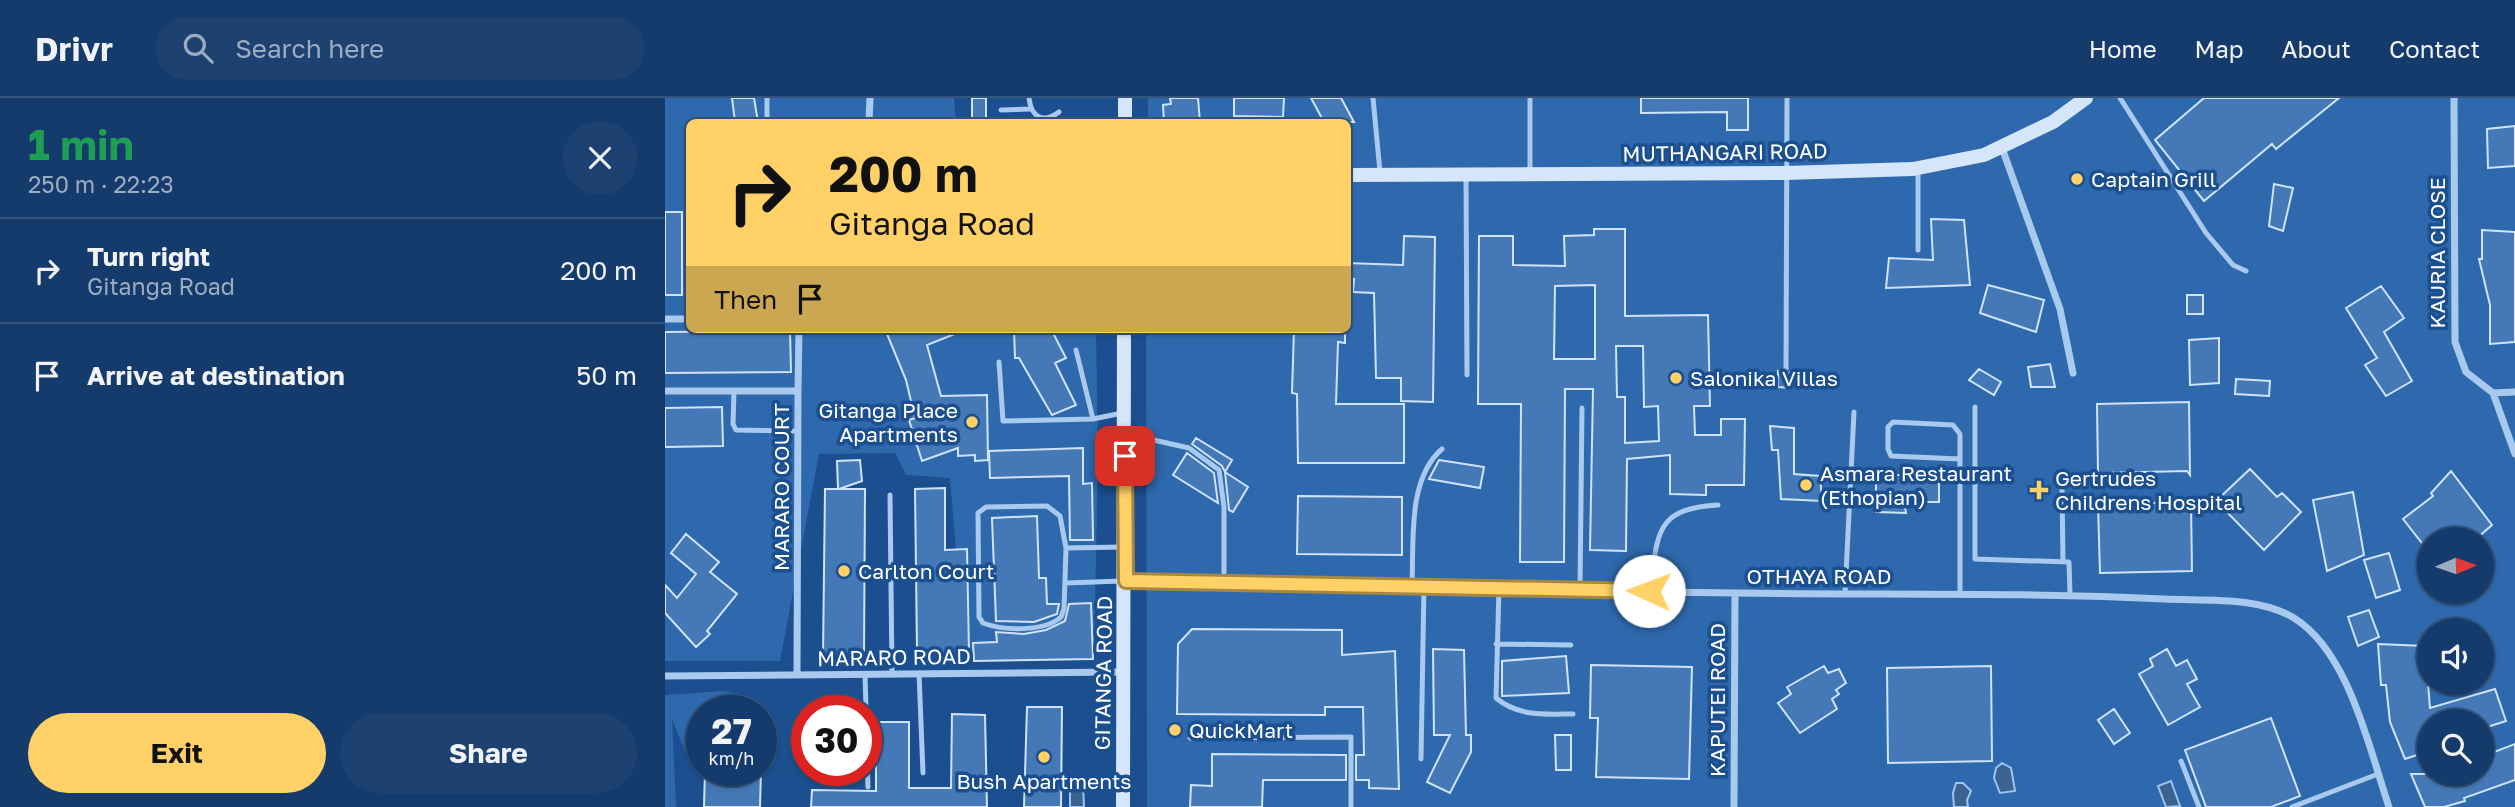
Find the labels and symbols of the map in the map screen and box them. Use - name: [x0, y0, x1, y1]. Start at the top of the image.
- street label: MUTHANGARI ROAD: [1622, 137, 1828, 167]
- place label: Captain Grill: [2091, 166, 2216, 192]
- marker: Captain Grill: [2069, 171, 2085, 187]
- street label: KAURIA CLOSE: [2424, 177, 2450, 329]
- place label: Salonika Villas: [1690, 365, 1838, 391]
- marker: Salonika Villas: [1668, 370, 1684, 386]
- place label: Gitanga Place Apartments: [818, 397, 958, 447]
- street label: MARARO COURT: [768, 403, 794, 571]
- marker: Gitanga Place Apartments: [964, 414, 980, 430]
- pin: [1095, 426, 1155, 486]
- place label: Asmara Restaurant (Ethopian): [1820, 460, 2012, 510]
- place label: Gertrudes Childrens Hospital: [2055, 465, 2242, 515]
- marker: Asmara Restaurant (Ethopian): [1798, 477, 1814, 493]
- marker: Gertrudes Childrens Hospital: [2029, 480, 2049, 500]
- north arrow: [2417, 527, 2494, 604]
- position arrow: [1612, 554, 1686, 628]
- place label: Carlton Court: [858, 558, 994, 584]
- marker: Carlton Court: [836, 563, 852, 579]
- street label: OTHAYA ROAD: [1747, 563, 1891, 589]
- street label: GITANGA ROAD: [1089, 595, 1117, 751]
- street label: KAPUTEI ROAD: [1704, 623, 1730, 777]
- street label: MARARO ROAD: [817, 643, 971, 671]
- speed limit sign: 30: [791, 695, 882, 786]
- place label: QuickMart: [1189, 717, 1293, 743]
- marker: QuickMart: [1167, 722, 1183, 738]
- marker: Bush Apartments: [1036, 749, 1052, 765]
- place label: Bush Apartments: [957, 768, 1131, 794]

